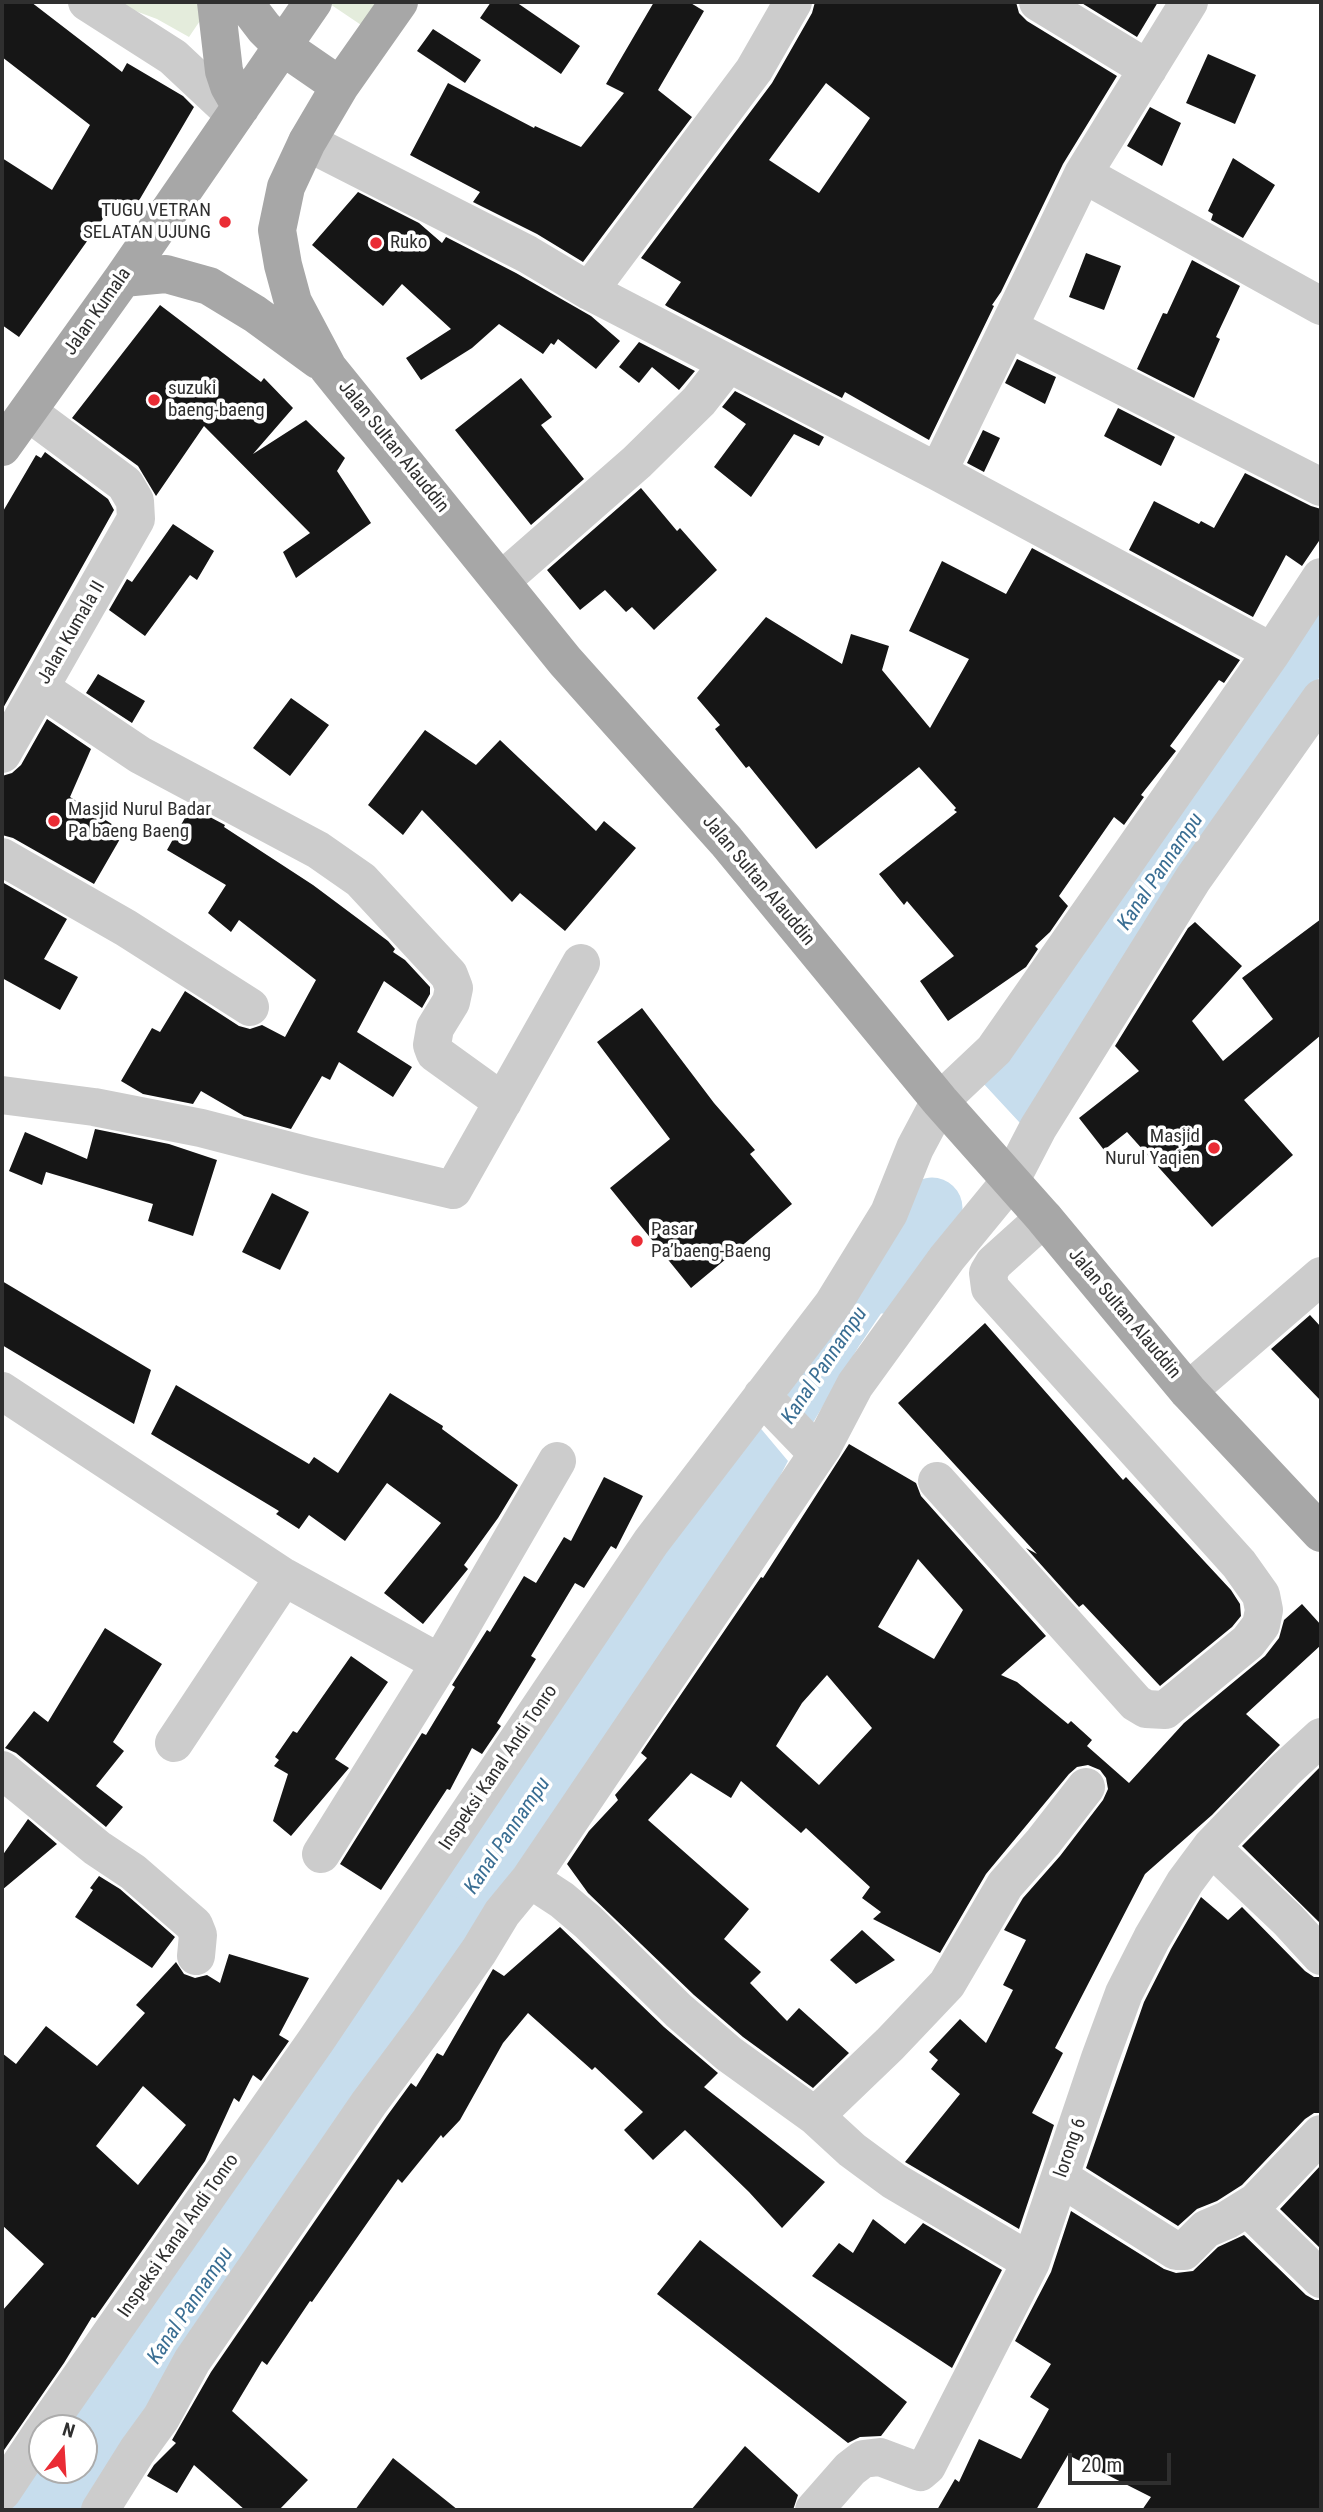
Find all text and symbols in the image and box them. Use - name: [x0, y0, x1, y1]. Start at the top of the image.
- place label: TUGU VETRAN SELATAN UJUNG: [83, 200, 211, 244]
- marker: TUGU VETRAN SELATAN UJUNG: [217, 214, 233, 230]
- place label: Ruko: [390, 232, 427, 254]
- marker: Ruko: [368, 235, 384, 251]
- street label: Jalan Kumala: [60, 264, 136, 360]
- street label: Jalan Sultan Alauddin: [333, 376, 453, 518]
- place label: suzuki baeng-baeng: [168, 378, 265, 422]
- marker: suzuki baeng-baeng: [146, 392, 162, 408]
- street label: Jalan Kumala II: [33, 577, 111, 689]
- place label: Masjid Nurul Badar Pa baeng Baeng: [68, 799, 211, 843]
- water label: Kanal Pannampu: [1113, 809, 1209, 935]
- street label: Jalan Sultan Alauddin: [697, 811, 819, 951]
- marker: Masjid Nurul Badar Pa baeng Baeng: [46, 813, 62, 829]
- place label: Masjid Nurul Yaqien: [1105, 1126, 1200, 1170]
- marker: Masjid Nurul Yaqien: [1206, 1140, 1222, 1156]
- place label: Pasar Paʼbaeng-Baeng: [651, 1219, 771, 1263]
- marker: Pasar Paʼbaeng-Baeng: [629, 1233, 645, 1249]
- street label: Jalan Sultan Alauddin: [1063, 1244, 1185, 1384]
- water label: Kanal Pannampu: [777, 1303, 873, 1429]
- street label: Inspeksi Kanal Andi Tonro: [435, 1681, 563, 1855]
- water label: Kanal Pannampu: [460, 1773, 556, 1899]
- street label: lorong 6: [1050, 2115, 1092, 2181]
- street label: Inspeksi Kanal Andi Tonro: [114, 2150, 244, 2322]
- water label: Kanal Pannampu: [143, 2243, 239, 2369]
- north arrow: [28, 2414, 98, 2484]
- text: N: [60, 2418, 78, 2443]
- scale bar: [1071, 2438, 1174, 2482]
- text: 20 m: [1081, 2453, 1122, 2477]

